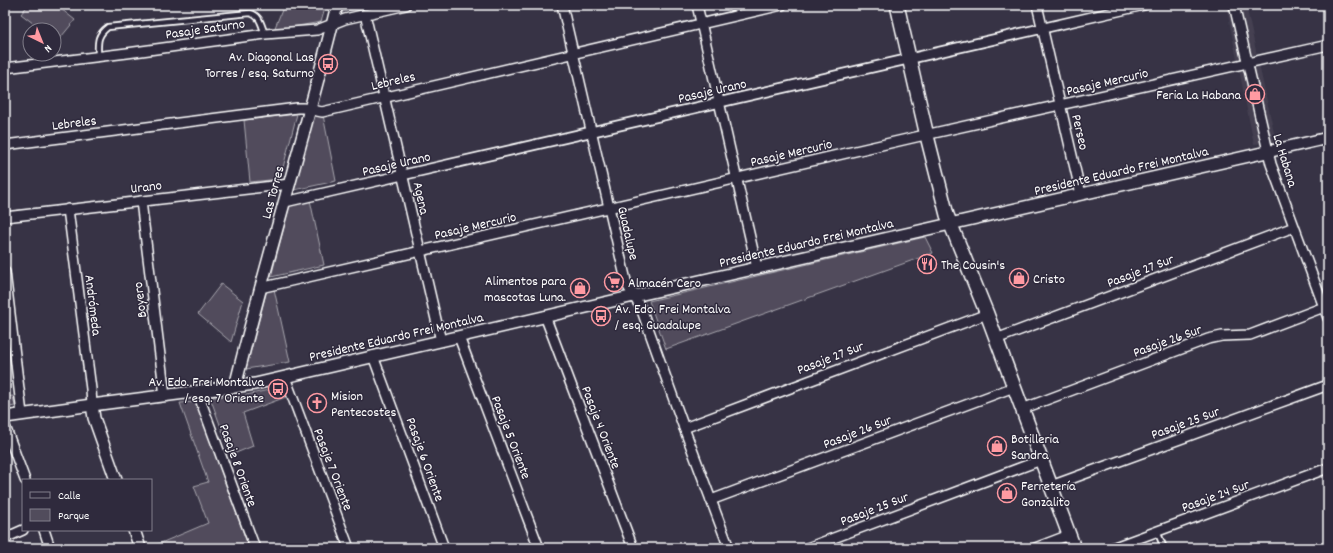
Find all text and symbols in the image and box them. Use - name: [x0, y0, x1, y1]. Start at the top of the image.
- street label: Pasaje Saturno: [164, 14, 246, 45]
- north arrow: [22, 22, 62, 62]
- text: N: [40, 40, 55, 56]
- place label: Av. Diagonal Las Torres / esq. Saturno: [205, 48, 314, 84]
- bus stop icon: Av. Diagonal Las Torres / esq. Saturno: [317, 53, 339, 75]
- street label: Pasaje Mercurio: [1064, 64, 1150, 102]
- street label: Lebreles: [369, 67, 418, 97]
- street label: Pasaje Urano: [676, 74, 749, 110]
- shop icon: Feria La Habana: [1244, 83, 1266, 105]
- place label: Feria La Habana: [1156, 86, 1241, 106]
- street label: Lebreles: [51, 111, 98, 137]
- street label: Perseo: [1065, 113, 1093, 152]
- street label: La Habana: [1266, 131, 1302, 190]
- street label: Pasaje Mercurio: [748, 135, 834, 173]
- street label: Presidente Eduardo Frei Montalva: [1032, 142, 1211, 202]
- street label: Pasaje Urano: [360, 147, 433, 183]
- street label: Las Torres: [257, 164, 291, 221]
- street label: Urano: [130, 176, 163, 200]
- street label: Agena: [407, 180, 434, 217]
- street label: Guadalupe: [611, 205, 643, 262]
- street label: Pasaje Mercurio: [432, 208, 518, 246]
- street label: Presidente Eduardo Frei Montalva: [717, 214, 896, 274]
- street label: Pasaje 27 Sur: [1104, 250, 1178, 294]
- restaurant icon: The Cousin's: [916, 253, 938, 275]
- place label: The Cousin's: [941, 256, 1005, 276]
- shop icon: Cristo: [1008, 267, 1030, 289]
- place label: Cristo: [1033, 270, 1065, 290]
- supermarket icon: Almacén Cero: [603, 271, 625, 293]
- place label: Alimentos para mascotas Luna.: [484, 272, 566, 308]
- street label: Andrómeda: [78, 274, 106, 337]
- place label: Almacén Cero: [628, 274, 701, 294]
- shop icon: Alimentos para mascotas Luna.: [569, 277, 591, 299]
- street label: Boyero: [129, 281, 153, 319]
- place label: Av. Edo. Frei Montalva / esq. Guadalupe: [615, 300, 731, 336]
- bus stop icon: Av. Edo. Frei Montalva / esq. Guadalupe: [590, 305, 612, 327]
- street label: Presidente Eduardo Frei Montalva: [307, 308, 486, 368]
- street label: Pasaje 26 Sur: [1130, 320, 1206, 364]
- street label: Pasaje 27 Sur: [794, 337, 868, 381]
- place label: Av. Edo. Frei Montalva / esq. 7 Oriente: [149, 373, 264, 409]
- bus stop icon: Av. Edo. Frei Montalva / esq. 7 Oriente: [267, 378, 289, 400]
- street label: Pasaje 4 Oriente: [575, 383, 625, 472]
- place label: Mision Pentecostes: [331, 387, 396, 423]
- church icon: Mision Pentecostes: [306, 392, 328, 414]
- street label: Pasaje 5 Oriente: [485, 393, 535, 482]
- street label: Pasaje 25 Sur: [1149, 402, 1224, 446]
- street label: Pasaje 26 Sur: [821, 410, 896, 455]
- street label: Pasaje 6 Oriente: [400, 415, 449, 505]
- street label: Pasaje 8 Oriente: [213, 421, 261, 510]
- street label: Pasaje 7 Oriente: [307, 426, 357, 514]
- place label: Botilleria Sandra: [1011, 430, 1059, 466]
- shop icon: Botilleria Sandra: [986, 435, 1008, 457]
- street label: Pasaje 24 Sur: [1179, 475, 1253, 518]
- place label: Ferretería Gonzalito: [1021, 477, 1076, 513]
- legend: [22, 479, 152, 531]
- shop icon: Ferretería Gonzalito: [996, 482, 1018, 504]
- street label: Pasaje 25 Sur: [838, 487, 912, 532]
- text: Calle: [58, 488, 81, 505]
- text: Parque: [58, 508, 89, 525]

